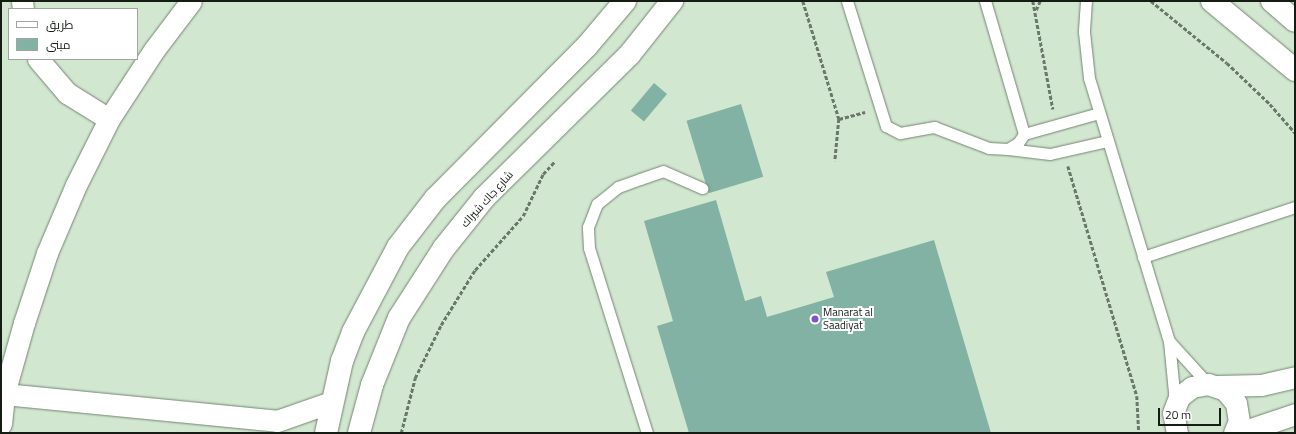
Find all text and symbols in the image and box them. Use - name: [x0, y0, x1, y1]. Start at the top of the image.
- legend: [8, 8, 138, 60]
- text: طريق: [46, 15, 73, 34]
- text: مبنى: [46, 35, 71, 54]
- street label: شارع جاك شيراك: [458, 168, 516, 230]
- place label: Manarat al Saadiyat: [823, 306, 873, 332]
- marker: Manarat al Saadiyat: [810, 314, 820, 324]
- scale bar: [1160, 400, 1223, 426]
- text: 20 m: [1165, 405, 1191, 424]

